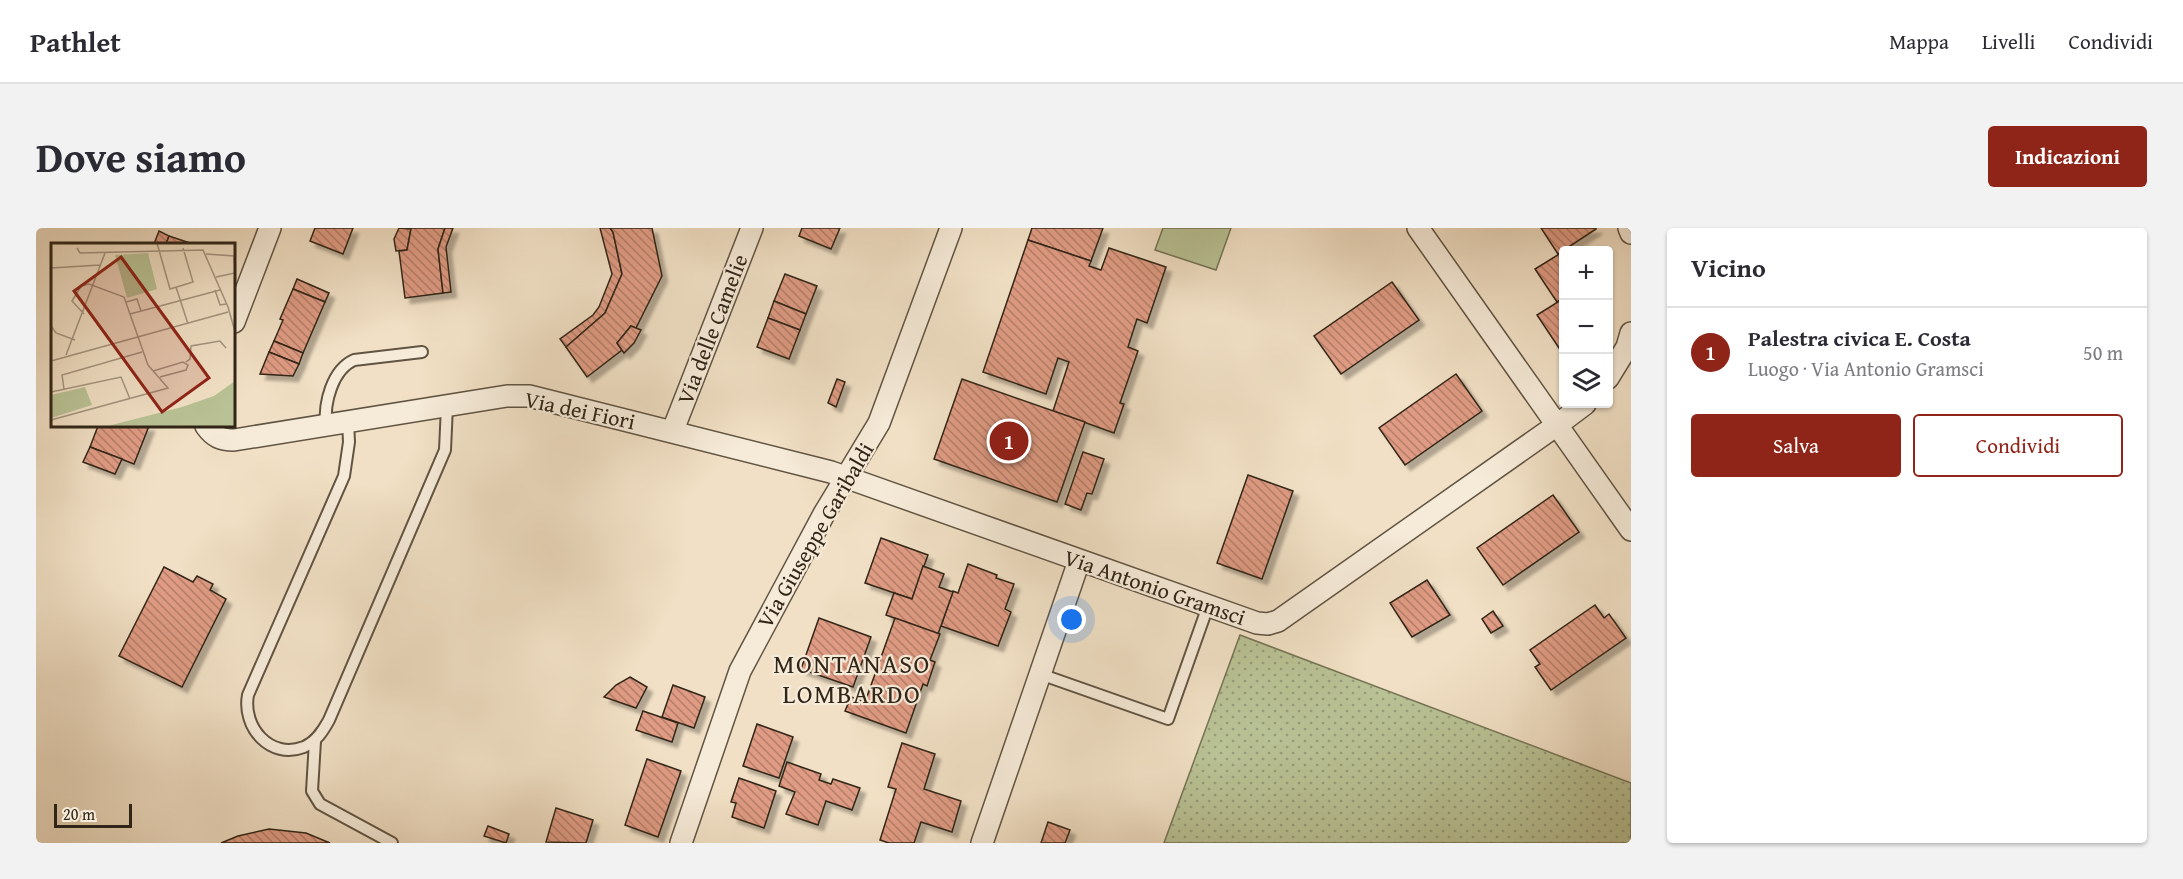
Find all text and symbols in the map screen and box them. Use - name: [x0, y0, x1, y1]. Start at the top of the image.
- text: Pathlet: [30, 21, 121, 62]
- text: Mappa: [1889, 26, 1949, 57]
- text: Livelli: [1982, 26, 2036, 57]
- text: Condividi: [2069, 26, 2153, 57]
- text: Dove siamo: [36, 126, 246, 187]
- button: Indicazioni: [1988, 126, 2147, 187]
- inset map: [51, 243, 236, 428]
- map controls: [1559, 246, 1613, 408]
- button: +: [1559, 246, 1613, 300]
- text: Vicino: [1691, 248, 1766, 287]
- street label: Via delle Camelie: [669, 249, 755, 409]
- button: −: [1559, 300, 1613, 354]
- text: Palestra civica E. Costa: [1748, 322, 1971, 354]
- text: 1: [1705, 338, 1716, 367]
- text: 50 m: [2083, 338, 2123, 367]
- button: layers: [1559, 354, 1613, 408]
- text: Luogo · Via Antonio Gramsci: [1748, 354, 1984, 383]
- street label: Via dei Fiori: [522, 383, 638, 437]
- button: Salva: [1691, 414, 1901, 477]
- button: Condividi: [1913, 414, 2123, 477]
- pin: 1: [990, 418, 1028, 464]
- street label: Via Giuseppe Garibaldi: [749, 436, 881, 634]
- street label: Via Antonio Gramsci: [1060, 541, 1250, 633]
- your location: [1057, 605, 1086, 634]
- district label: MONTANASO LOMBARDO: [773, 644, 931, 713]
- scale bar: [54, 801, 132, 828]
- text: 20 m: [63, 802, 95, 826]

